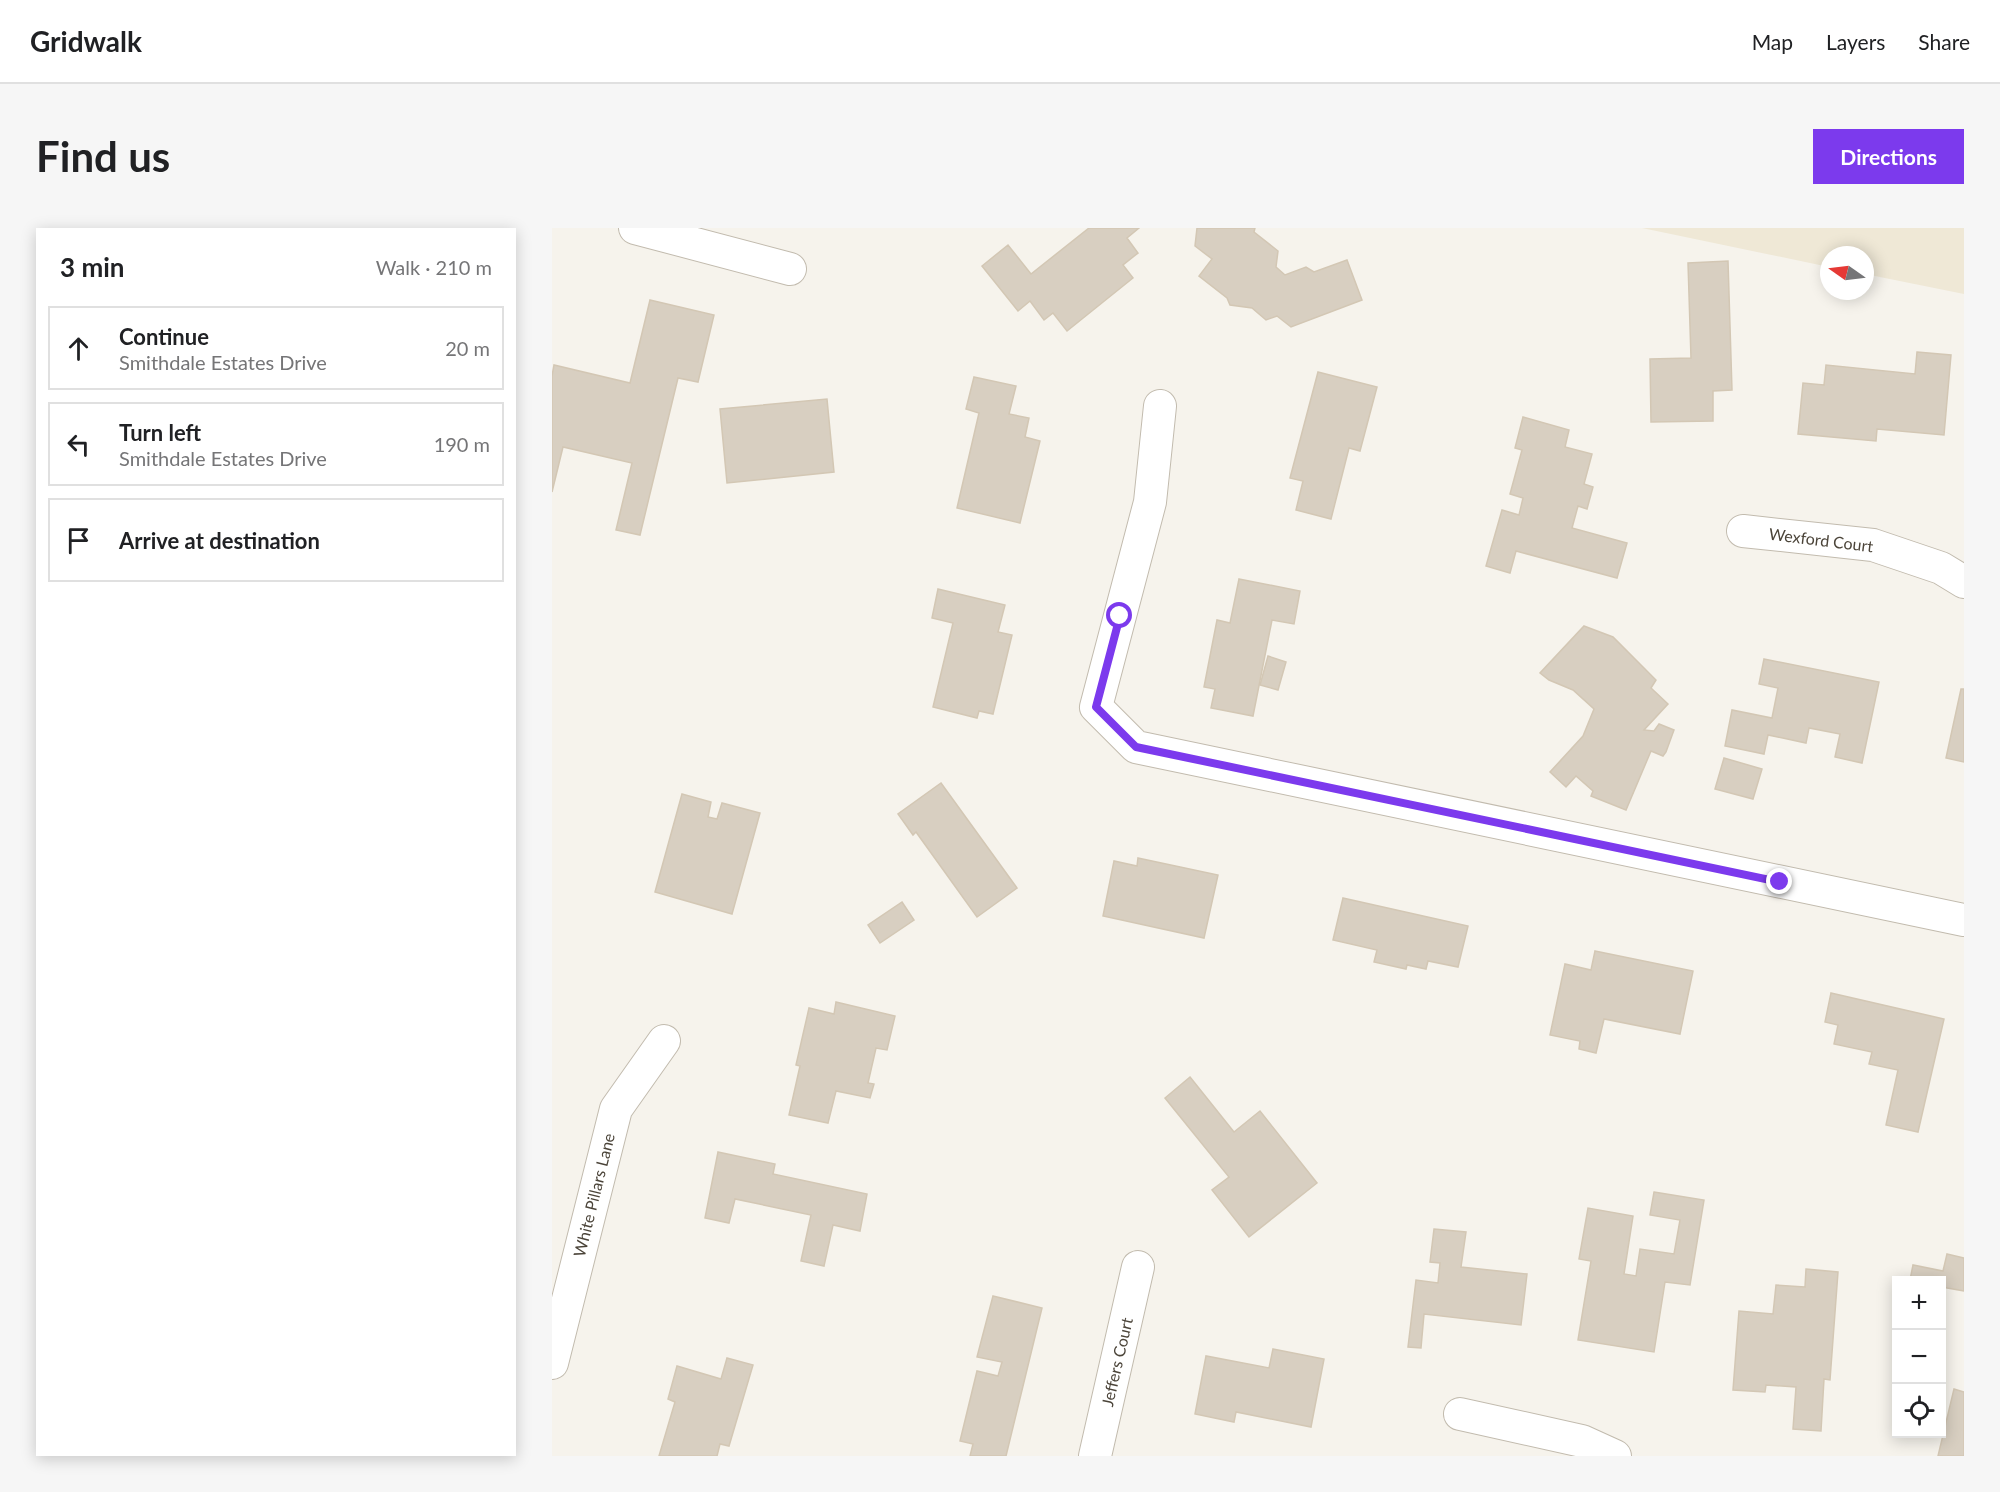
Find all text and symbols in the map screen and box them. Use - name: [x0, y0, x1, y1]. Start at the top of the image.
- text: Gridwalk: [30, 24, 142, 58]
- text: Map: [1752, 29, 1793, 54]
- text: Layers: [1826, 29, 1885, 54]
- text: Share: [1918, 29, 1970, 54]
- button: Directions: [1813, 129, 1964, 184]
- text: Find us: [36, 131, 170, 181]
- north arrow: [1820, 246, 1874, 300]
- text: 3 min: [60, 251, 124, 283]
- text: Walk · 210 m: [376, 255, 492, 279]
- text: Continue: [119, 323, 209, 350]
- icon: ahead: [62, 332, 95, 365]
- text: 20 m: [445, 336, 490, 360]
- text: Smithdale Estates Drive: [119, 350, 327, 374]
- text: Turn left: [119, 419, 201, 446]
- icon: left: [62, 428, 95, 461]
- text: 190 m: [434, 432, 490, 456]
- text: Smithdale Estates Drive: [119, 446, 327, 470]
- icon: arrive: [62, 524, 95, 557]
- street label: Wexford Court: [1768, 524, 1875, 555]
- text: Arrive at destination: [119, 527, 320, 554]
- route start: [1106, 602, 1132, 628]
- route end: [1766, 868, 1792, 894]
- street label: White Pillars Lane: [569, 1131, 618, 1259]
- map controls: [1892, 1276, 1946, 1438]
- button: +: [1892, 1276, 1946, 1330]
- street label: Jeffers Court: [1097, 1315, 1136, 1408]
- button: −: [1892, 1330, 1946, 1384]
- button: locate: [1892, 1384, 1946, 1438]

